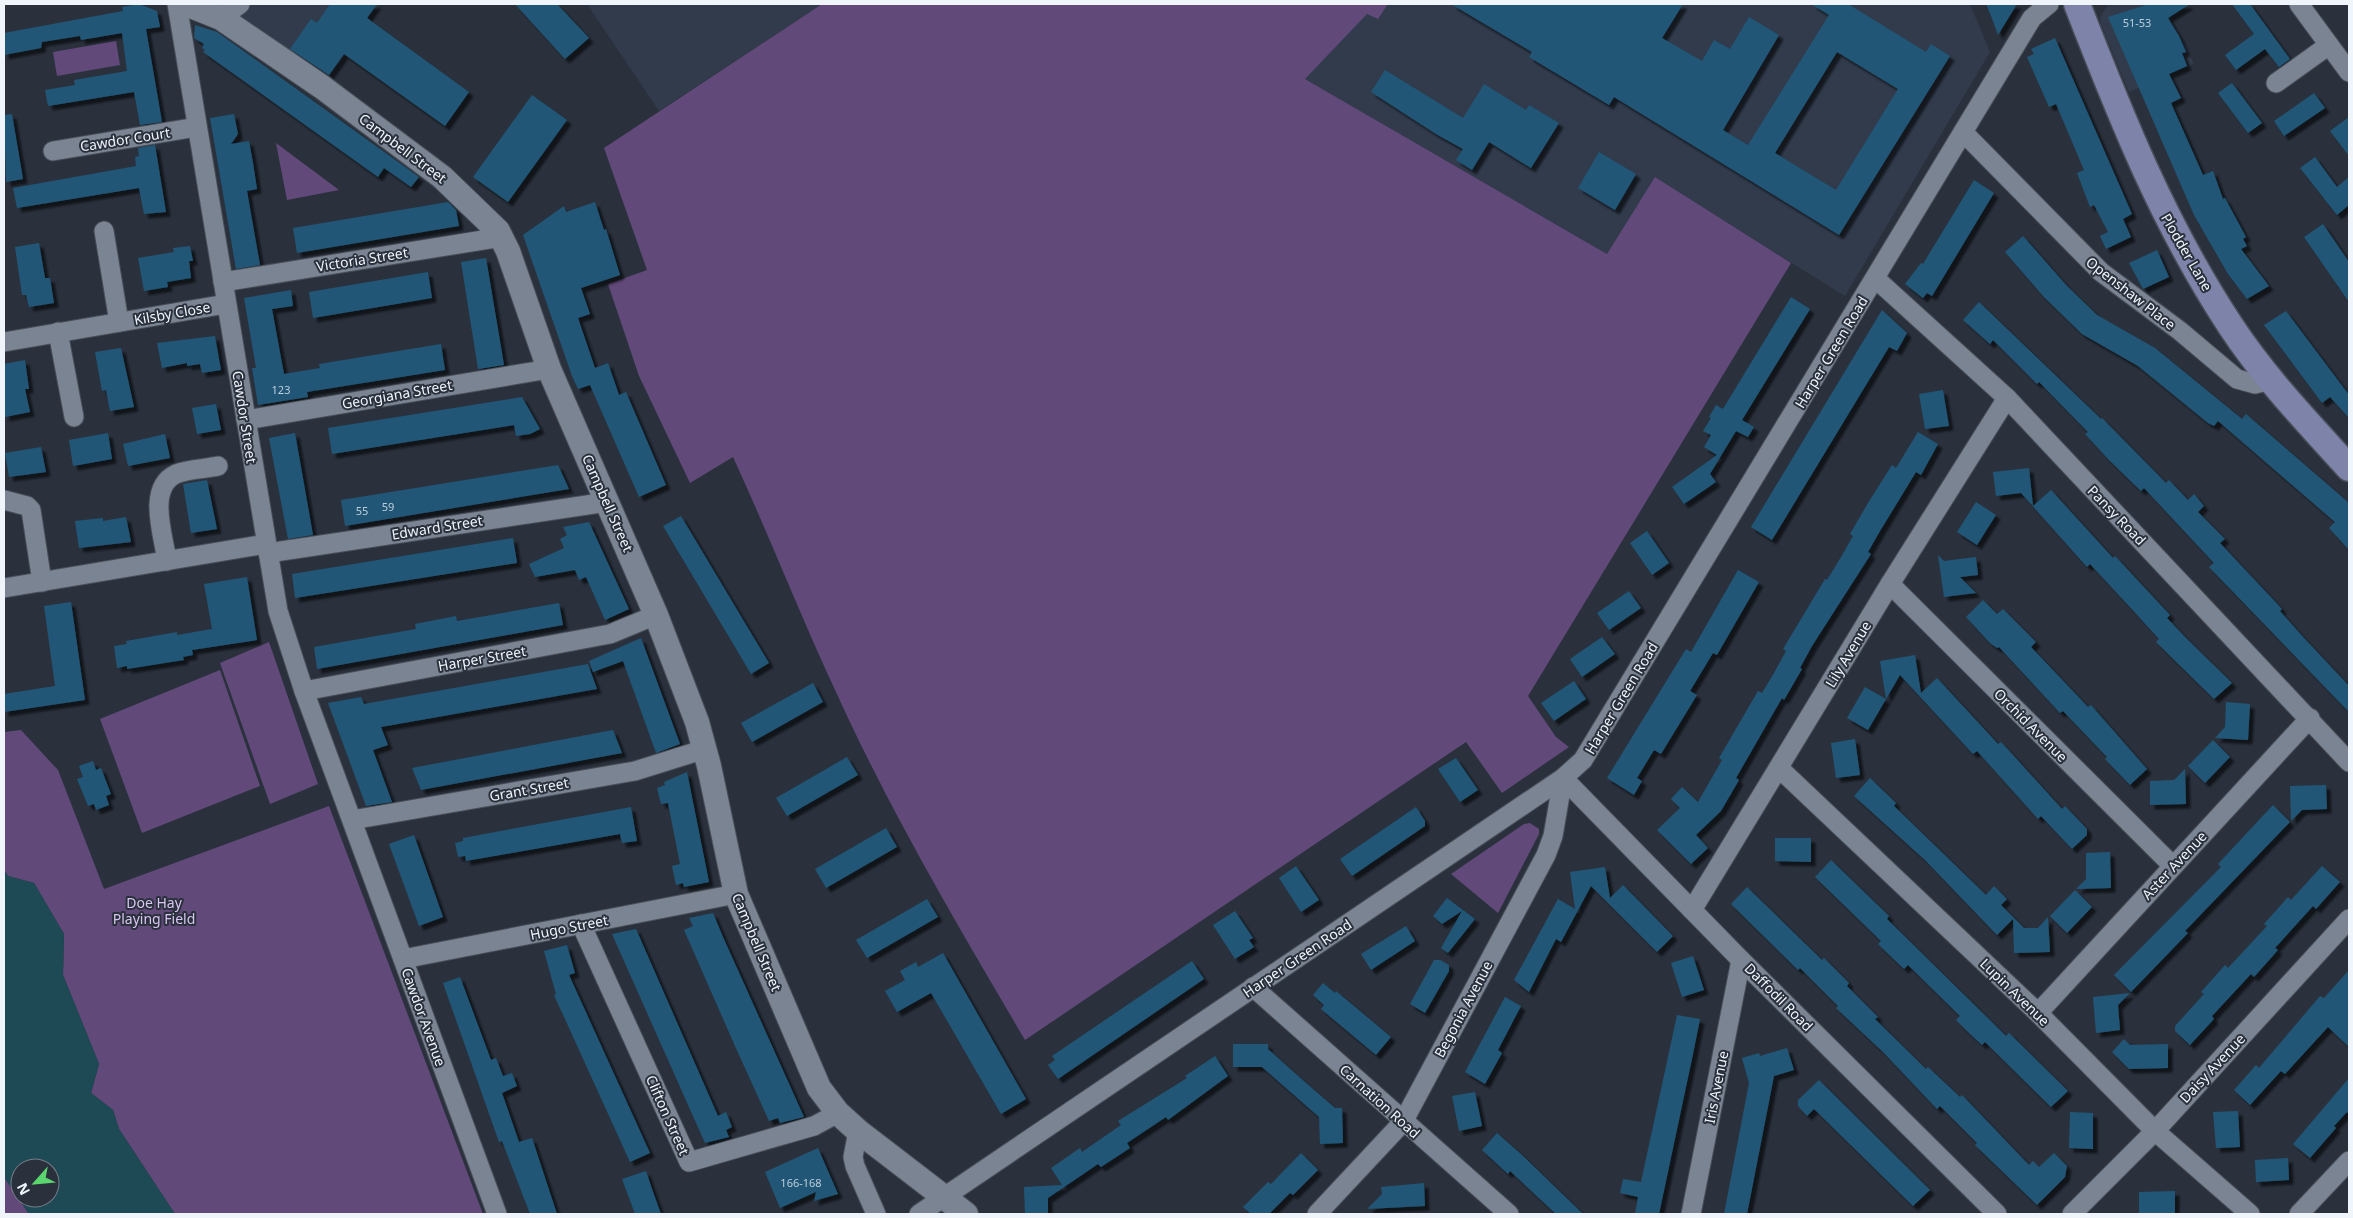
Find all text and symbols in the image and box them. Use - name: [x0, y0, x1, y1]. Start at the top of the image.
- house number: 51-53: [2123, 15, 2151, 30]
- street label: Campbell Street: [355, 109, 451, 187]
- street label: Cawdor Court: [79, 122, 171, 156]
- street label: Plodder Lane: [2157, 210, 2217, 294]
- street label: Victoria Street: [315, 242, 409, 276]
- street label: Openshaw Place: [2082, 252, 2180, 334]
- street label: Harper Green Road: [1790, 293, 1872, 411]
- street label: Kilsby Close: [132, 297, 212, 329]
- street label: Cawdor Street: [228, 369, 262, 465]
- street label: Georgiana Street: [340, 375, 454, 413]
- house number: 123: [272, 382, 290, 397]
- street label: Campbell Street: [578, 451, 638, 555]
- street label: Pansy Road: [2084, 481, 2150, 549]
- house number: 59: [382, 499, 394, 514]
- house number: 55: [356, 503, 368, 518]
- street label: Edward Street: [390, 510, 484, 544]
- street label: Lily Avenue: [1821, 617, 1875, 691]
- street label: Harper Green Road: [1580, 639, 1662, 757]
- street label: Harper Street: [437, 641, 527, 675]
- street label: Orchid Avenue: [1990, 684, 2072, 766]
- street label: Grant Street: [488, 773, 570, 805]
- street label: Aster Avenue: [2137, 827, 2211, 903]
- street label: Campbell Street: [728, 890, 786, 994]
- park label: Doe Hay Playing Field: [113, 893, 195, 928]
- street label: Hugo Street: [528, 910, 610, 944]
- street label: Harper Green Road: [1239, 915, 1355, 1001]
- street label: Lupin Avenue: [1976, 954, 2054, 1030]
- street label: Begonia Avenue: [1429, 957, 1497, 1061]
- street label: Daffodil Road: [1741, 959, 1817, 1035]
- street label: Cawdor Avenue: [397, 965, 451, 1069]
- street label: Daisy Avenue: [2175, 1029, 2249, 1107]
- street label: Iris Avenue: [1700, 1049, 1732, 1125]
- street label: Carnation Road: [1336, 1060, 1424, 1142]
- street label: Clifton Street: [642, 1072, 694, 1158]
- north arrow: [10, 1158, 60, 1208]
- house number: 166-168: [780, 1175, 822, 1190]
- text: N: [12, 1180, 34, 1199]

